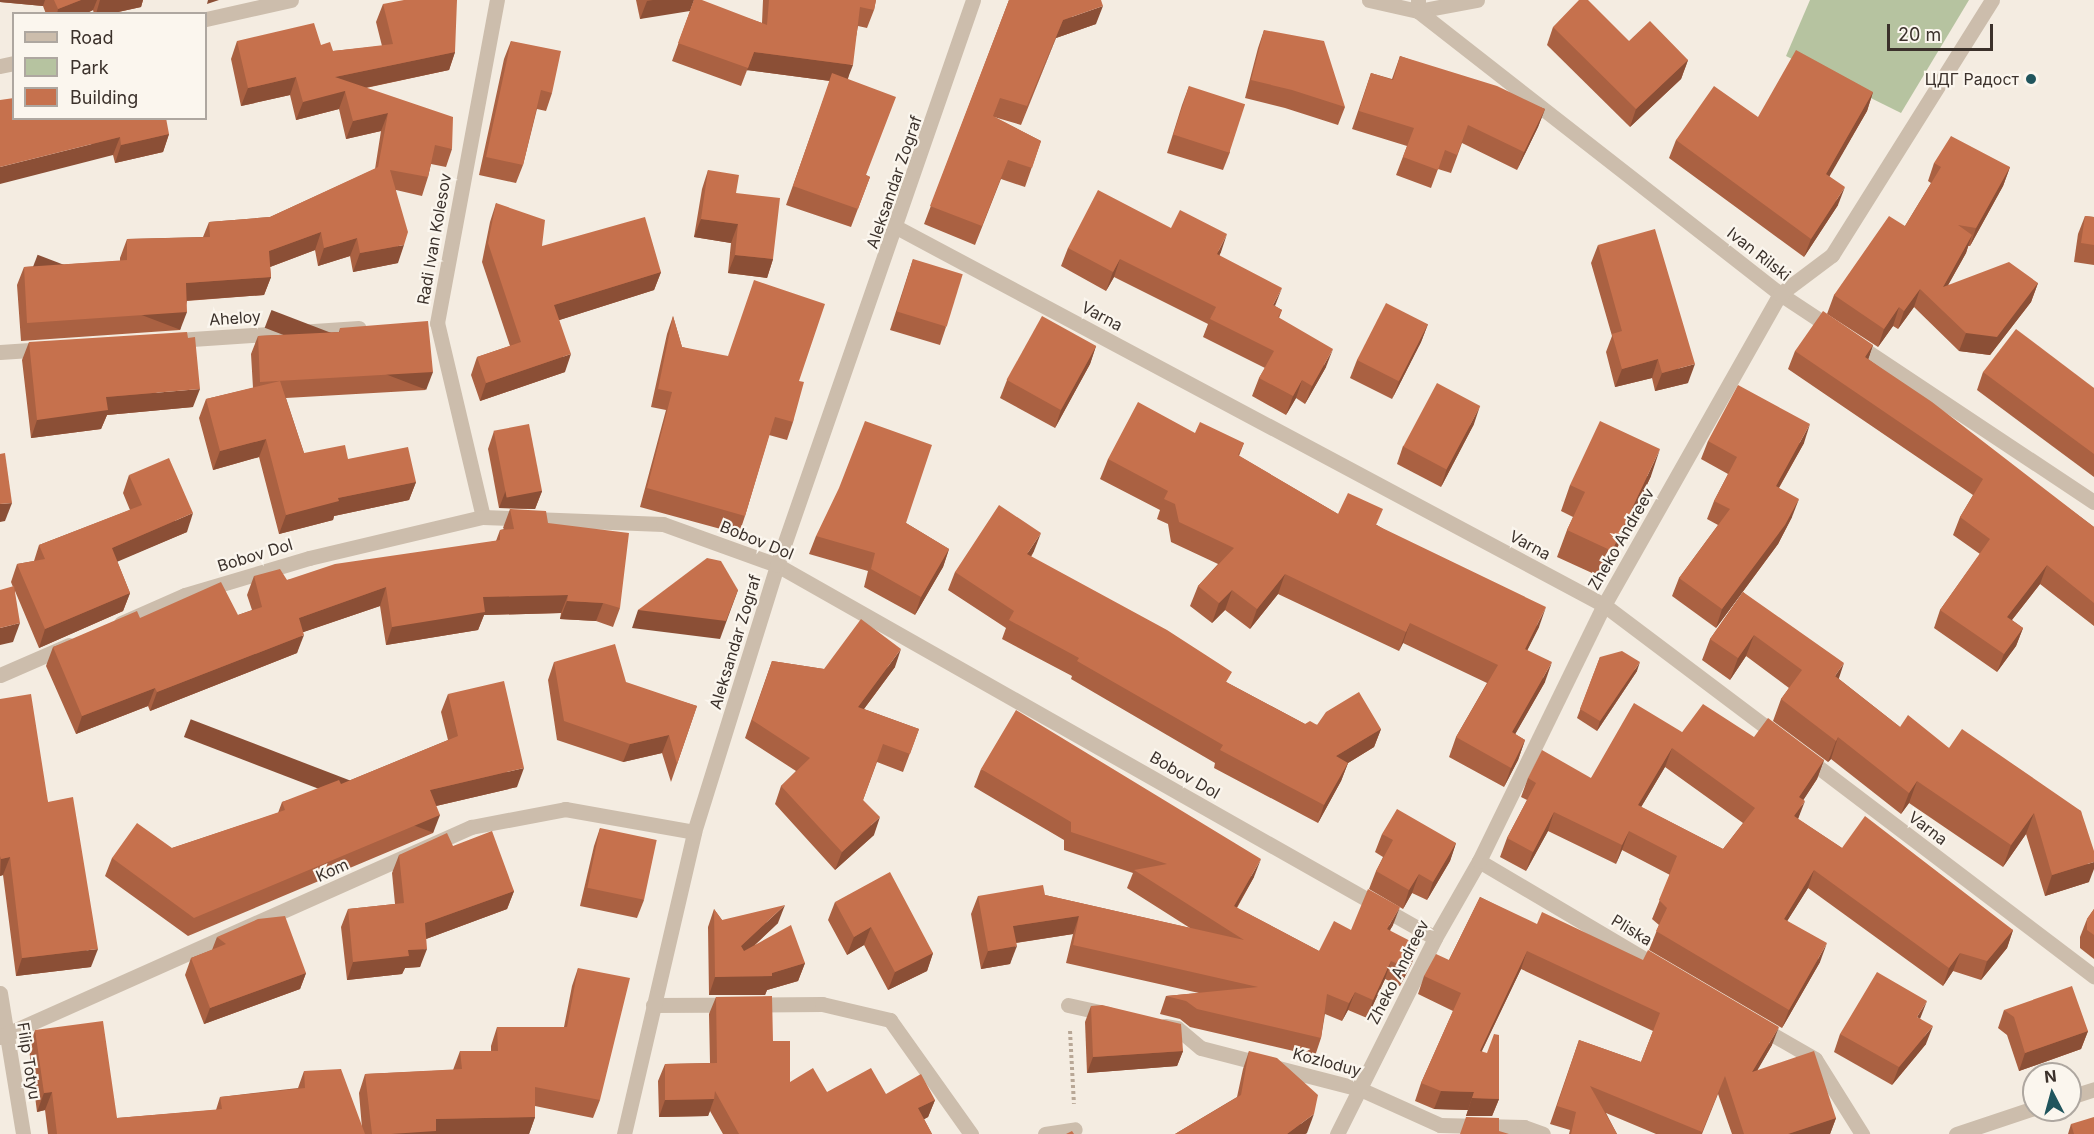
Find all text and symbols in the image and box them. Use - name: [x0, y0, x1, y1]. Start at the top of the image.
- legend: [12, 12, 207, 120]
- scale bar: [1890, 12, 1996, 50]
- text: 20 m: [1898, 24, 1941, 45]
- text: Road: [70, 27, 113, 48]
- text: Park: [70, 57, 109, 78]
- place label: ЦДГ Радост: [1925, 69, 2019, 89]
- marker: ЦДГ Радост: [2024, 72, 2038, 86]
- text: Building: [70, 87, 138, 108]
- street label: Aleksandar Zograf: [862, 113, 926, 251]
- street label: Radi Ivan Kolesov: [413, 172, 455, 306]
- street label: Ivan Rilski: [1723, 223, 1795, 285]
- street label: Varna: [1078, 297, 1126, 335]
- street label: Aheloy: [208, 307, 262, 329]
- street label: Zheko Andreev: [1584, 485, 1658, 593]
- street label: Bobov Dol: [717, 517, 797, 563]
- street label: Varna: [1506, 526, 1554, 564]
- street label: Bobov Dol: [215, 534, 295, 576]
- street label: Aleksandar Zograf: [705, 572, 765, 712]
- street label: Bobov Dol: [1147, 747, 1223, 803]
- street label: Varna: [1905, 807, 1951, 849]
- street label: Kom: [313, 854, 351, 886]
- street label: Pliska: [1608, 910, 1656, 950]
- street label: Zheko Andreev: [1363, 917, 1433, 1027]
- street label: Filip Totyu: [13, 1021, 45, 1101]
- street label: Kozloduy: [1291, 1044, 1363, 1080]
- north arrow: [2022, 1062, 2082, 1122]
- text: N: [2043, 1066, 2057, 1087]

